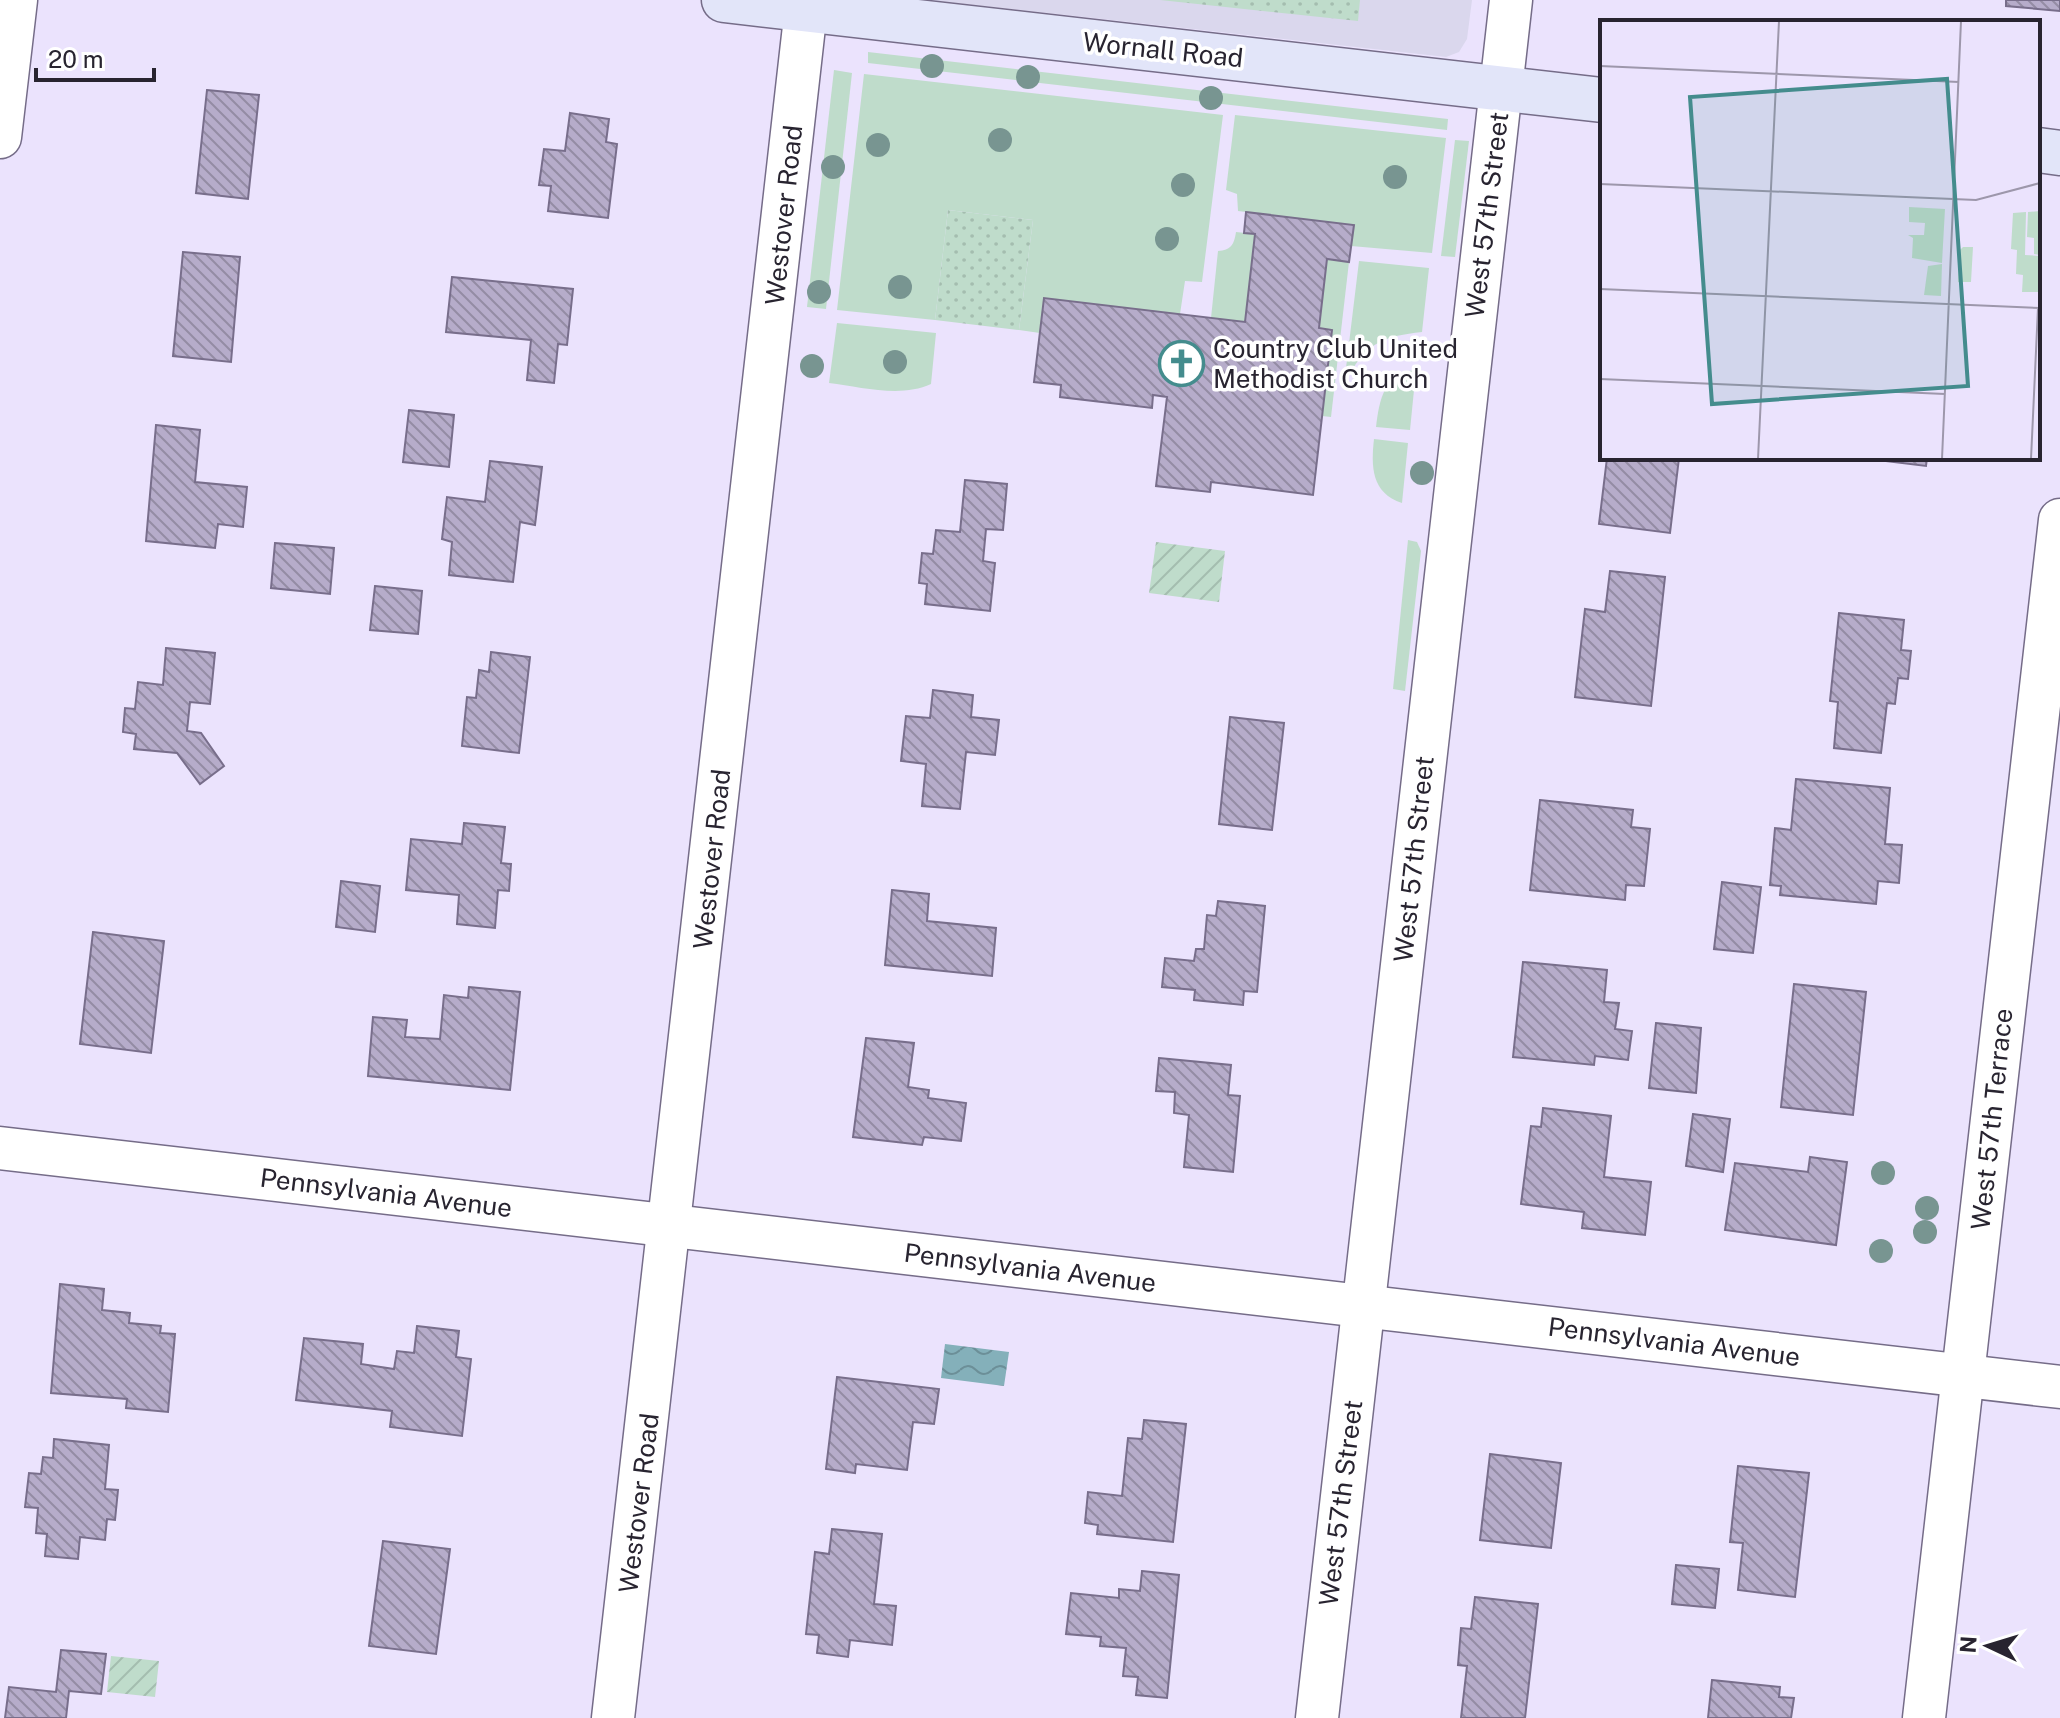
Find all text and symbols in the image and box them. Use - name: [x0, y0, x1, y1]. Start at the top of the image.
- inset map: [1600, 20, 2040, 460]
- street label: Wornall Road: [1081, 26, 1245, 73]
- scale bar: [36, 32, 154, 82]
- text: 20 m: [48, 45, 104, 73]
- street label: West 57th Street: [1458, 110, 1515, 320]
- street label: Westover Road: [759, 123, 808, 307]
- place label: Country Club United Methodist Church: [1213, 333, 1458, 394]
- church icon: Country Club United Methodist Church: [1158, 340, 1206, 388]
- street label: West 57th Street: [1387, 754, 1440, 964]
- street label: Westover Road: [687, 767, 736, 951]
- street label: West 57th Terrace: [1964, 1007, 2019, 1231]
- street label: Pennsylvania Avenue: [258, 1162, 514, 1223]
- street label: Pennsylvania Avenue: [902, 1237, 1158, 1298]
- street label: Pennsylvania Avenue: [1546, 1311, 1802, 1372]
- street label: West 57th Street: [1312, 1398, 1369, 1608]
- street label: Westover Road: [612, 1411, 665, 1595]
- north arrow: [1948, 1606, 2028, 1686]
- text: N: [1954, 1635, 1982, 1654]

